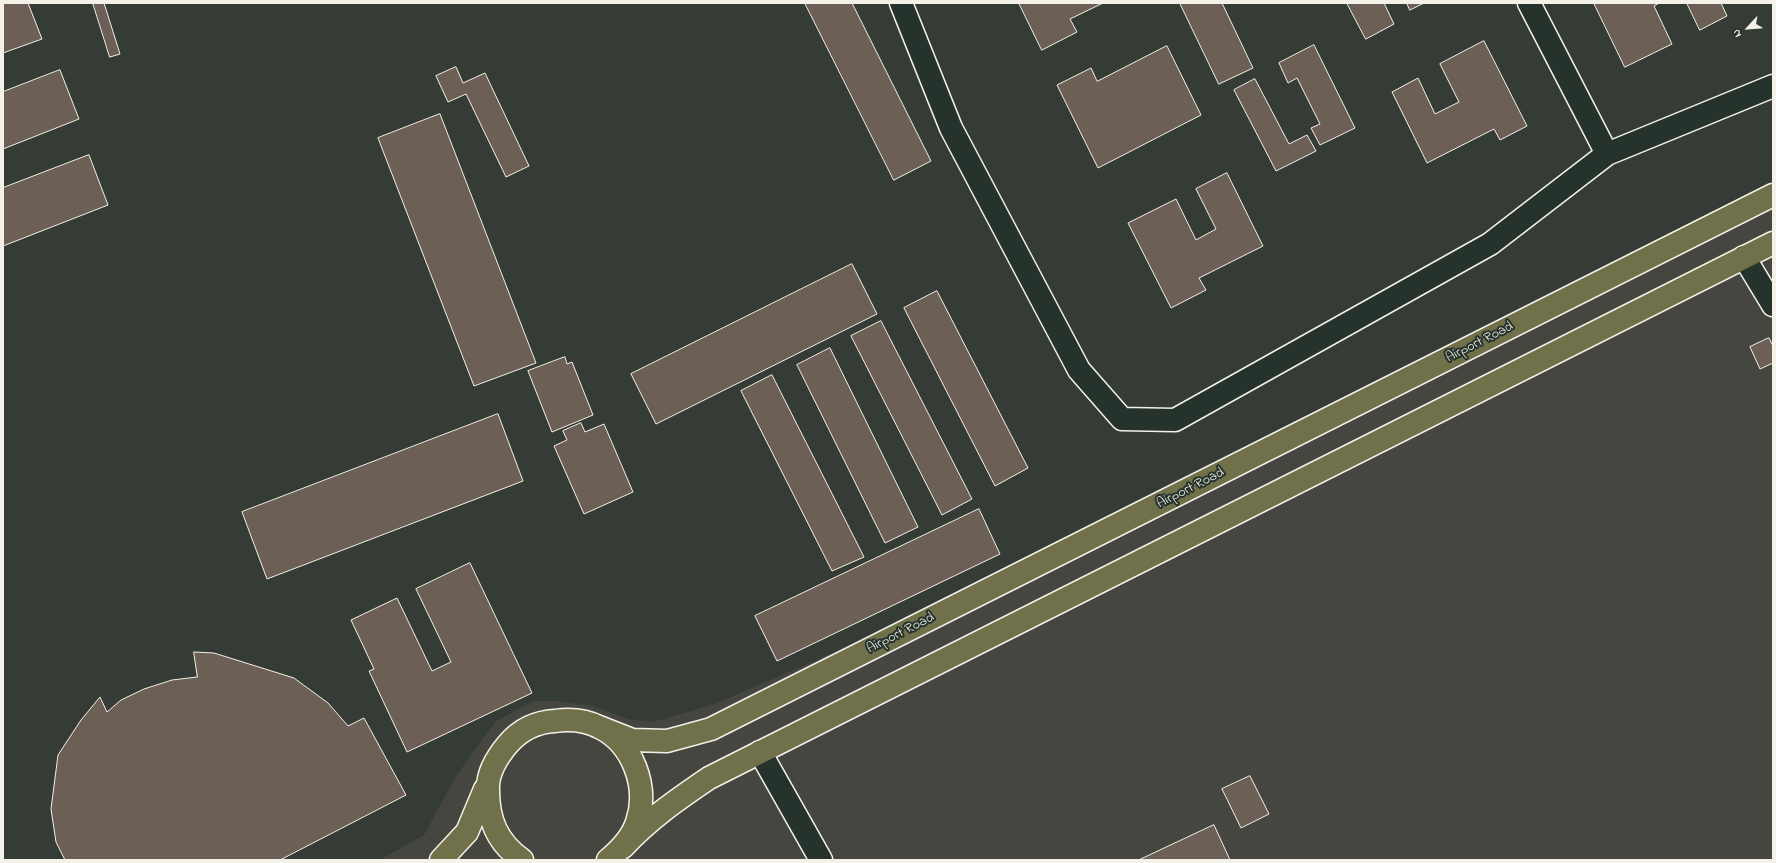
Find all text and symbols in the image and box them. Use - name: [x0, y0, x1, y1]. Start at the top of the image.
- north arrow: [1728, 8, 1768, 48]
- text: N: [1728, 26, 1746, 40]
- street label: Airport Road: [1443, 319, 1517, 367]
- street label: Airport Road: [1154, 465, 1228, 513]
- street label: Airport Road: [864, 610, 938, 658]

